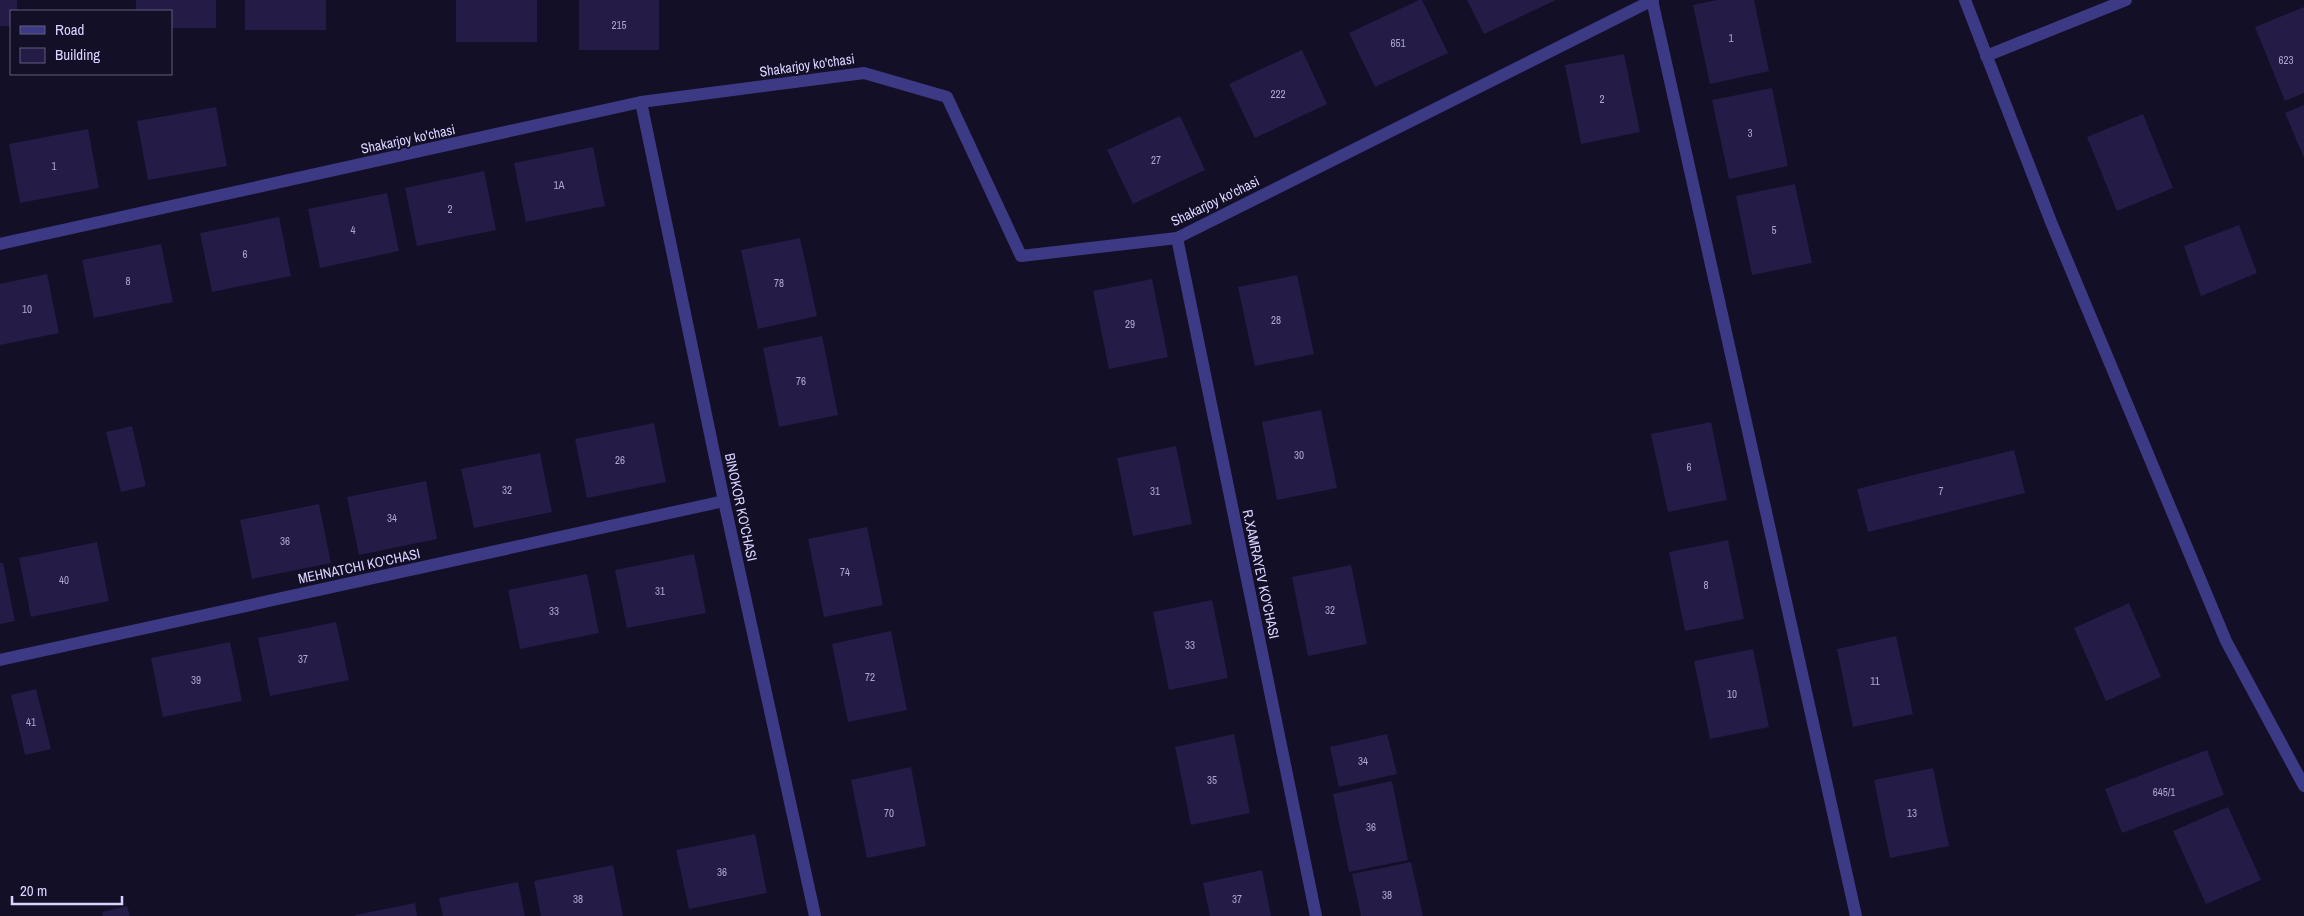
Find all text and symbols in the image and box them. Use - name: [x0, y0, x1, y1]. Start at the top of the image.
- legend: [10, 10, 172, 75]
- house number: 215: [611, 18, 627, 32]
- text: Road: [55, 19, 84, 40]
- house number: 1: [1728, 31, 1734, 45]
- house number: 651: [1390, 36, 1406, 50]
- text: Building: [55, 44, 100, 65]
- street label: Shakarjoy ko'chasi: [758, 49, 856, 81]
- house number: 623: [2278, 53, 2294, 67]
- house number: 222: [1270, 87, 1286, 101]
- house number: 2: [1599, 92, 1605, 106]
- street label: Shakarjoy ko'chasi: [359, 120, 457, 158]
- house number: 3: [1747, 126, 1753, 140]
- house number: 27: [1151, 153, 1161, 167]
- house number: 1: [51, 159, 57, 173]
- street label: Shakarjoy ko'chasi: [1168, 172, 1262, 230]
- house number: 1A: [553, 178, 565, 192]
- house number: 2: [447, 202, 453, 216]
- house number: 4: [350, 223, 356, 237]
- house number: 5: [1771, 223, 1777, 237]
- house number: 6: [242, 247, 248, 261]
- house number: 8: [125, 274, 131, 288]
- house number: 78: [774, 276, 784, 290]
- house number: 10: [22, 302, 32, 316]
- house number: 28: [1271, 313, 1281, 327]
- house number: 29: [1125, 317, 1135, 331]
- house number: 76: [796, 374, 806, 388]
- house number: 30: [1294, 448, 1304, 462]
- street label: BINOKOR KO'CHASI: [721, 451, 761, 563]
- house number: 26: [615, 453, 625, 467]
- house number: 6: [1686, 460, 1692, 474]
- house number: 32: [502, 483, 512, 497]
- house number: 31: [1150, 484, 1160, 498]
- house number: 7: [1938, 484, 1944, 498]
- street label: R.XAMRAYEV KO'CHASI: [1239, 508, 1283, 640]
- house number: 34: [387, 511, 397, 525]
- house number: 36: [280, 534, 290, 548]
- street label: MEHNATCHI KO'CHASI: [296, 544, 422, 588]
- house number: 74: [840, 565, 850, 579]
- house number: 40: [59, 573, 69, 587]
- house number: 8: [1703, 578, 1709, 592]
- house number: 31: [655, 584, 665, 598]
- house number: 32: [1325, 603, 1335, 617]
- house number: 33: [549, 604, 559, 618]
- house number: 33: [1185, 638, 1195, 652]
- house number: 37: [298, 652, 308, 666]
- house number: 72: [865, 670, 875, 684]
- house number: 39: [191, 673, 201, 687]
- house number: 11: [1870, 674, 1880, 688]
- house number: 10: [1727, 687, 1737, 701]
- house number: 41: [26, 715, 36, 729]
- house number: 34: [1358, 754, 1368, 768]
- house number: 35: [1207, 773, 1217, 787]
- house number: 645/1: [2153, 785, 2175, 799]
- house number: 70: [884, 806, 894, 820]
- house number: 13: [1907, 806, 1917, 820]
- house number: 36: [1366, 820, 1376, 834]
- house number: 36: [717, 865, 727, 879]
- scale bar: [12, 874, 122, 906]
- text: 20 m: [20, 880, 47, 901]
- house number: 38: [1382, 888, 1392, 902]
- house number: 38: [573, 892, 583, 906]
- house number: 37: [1232, 892, 1242, 906]

